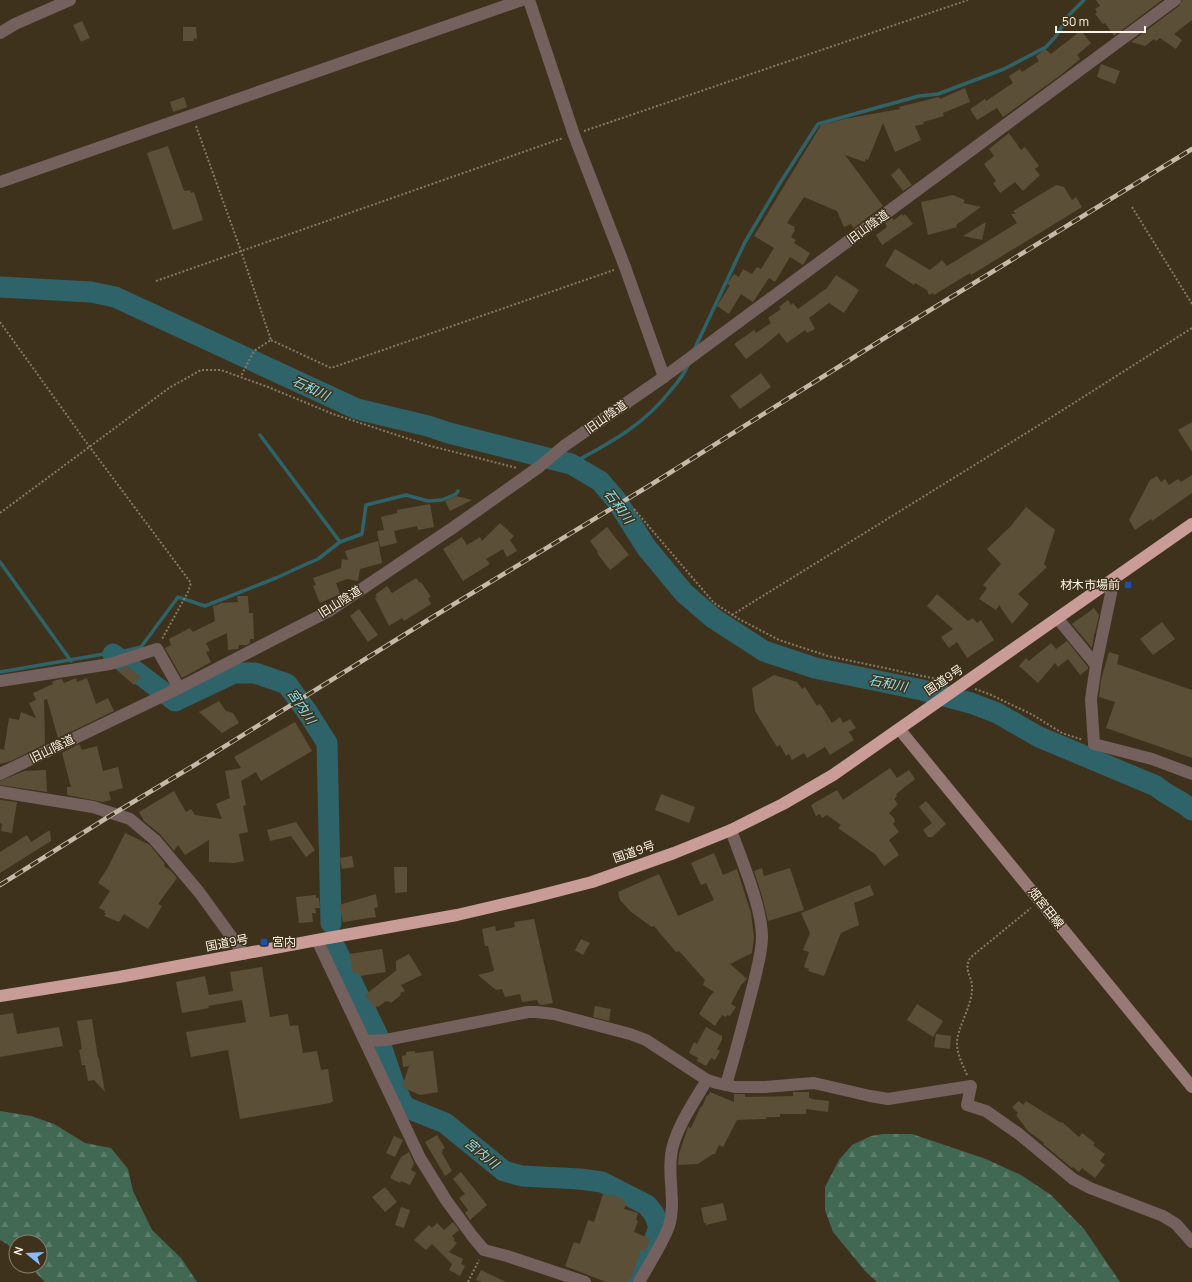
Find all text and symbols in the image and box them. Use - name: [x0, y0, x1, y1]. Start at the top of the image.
- scale bar: [1056, 8, 1145, 34]
- text: 50 m: [1062, 13, 1089, 30]
- street label: 旧山陰道: [843, 206, 892, 248]
- water label: 石和川: [290, 372, 334, 405]
- street label: 旧山陰道: [581, 396, 630, 437]
- water label: 石和川: [600, 485, 639, 529]
- place label: 材木市場前: [1060, 576, 1120, 593]
- marker: 材木市場前: [1123, 580, 1133, 590]
- street label: 旧山陰道: [315, 582, 365, 622]
- street label: 国道9号: [921, 660, 966, 699]
- water label: 石和川: [867, 670, 911, 696]
- water label: 宮内川: [284, 685, 321, 729]
- street label: 旧山陰道: [26, 730, 77, 767]
- street label: 国道9号: [611, 836, 657, 867]
- street label: 畑宮田線: [1025, 884, 1068, 932]
- street label: 国道9号: [204, 930, 250, 955]
- place label: 宮内: [272, 933, 296, 950]
- marker: 宮内: [259, 937, 269, 947]
- water label: 宮内川: [461, 1134, 504, 1174]
- north arrow: [8, 1234, 48, 1274]
- text: N: [10, 1245, 26, 1257]

